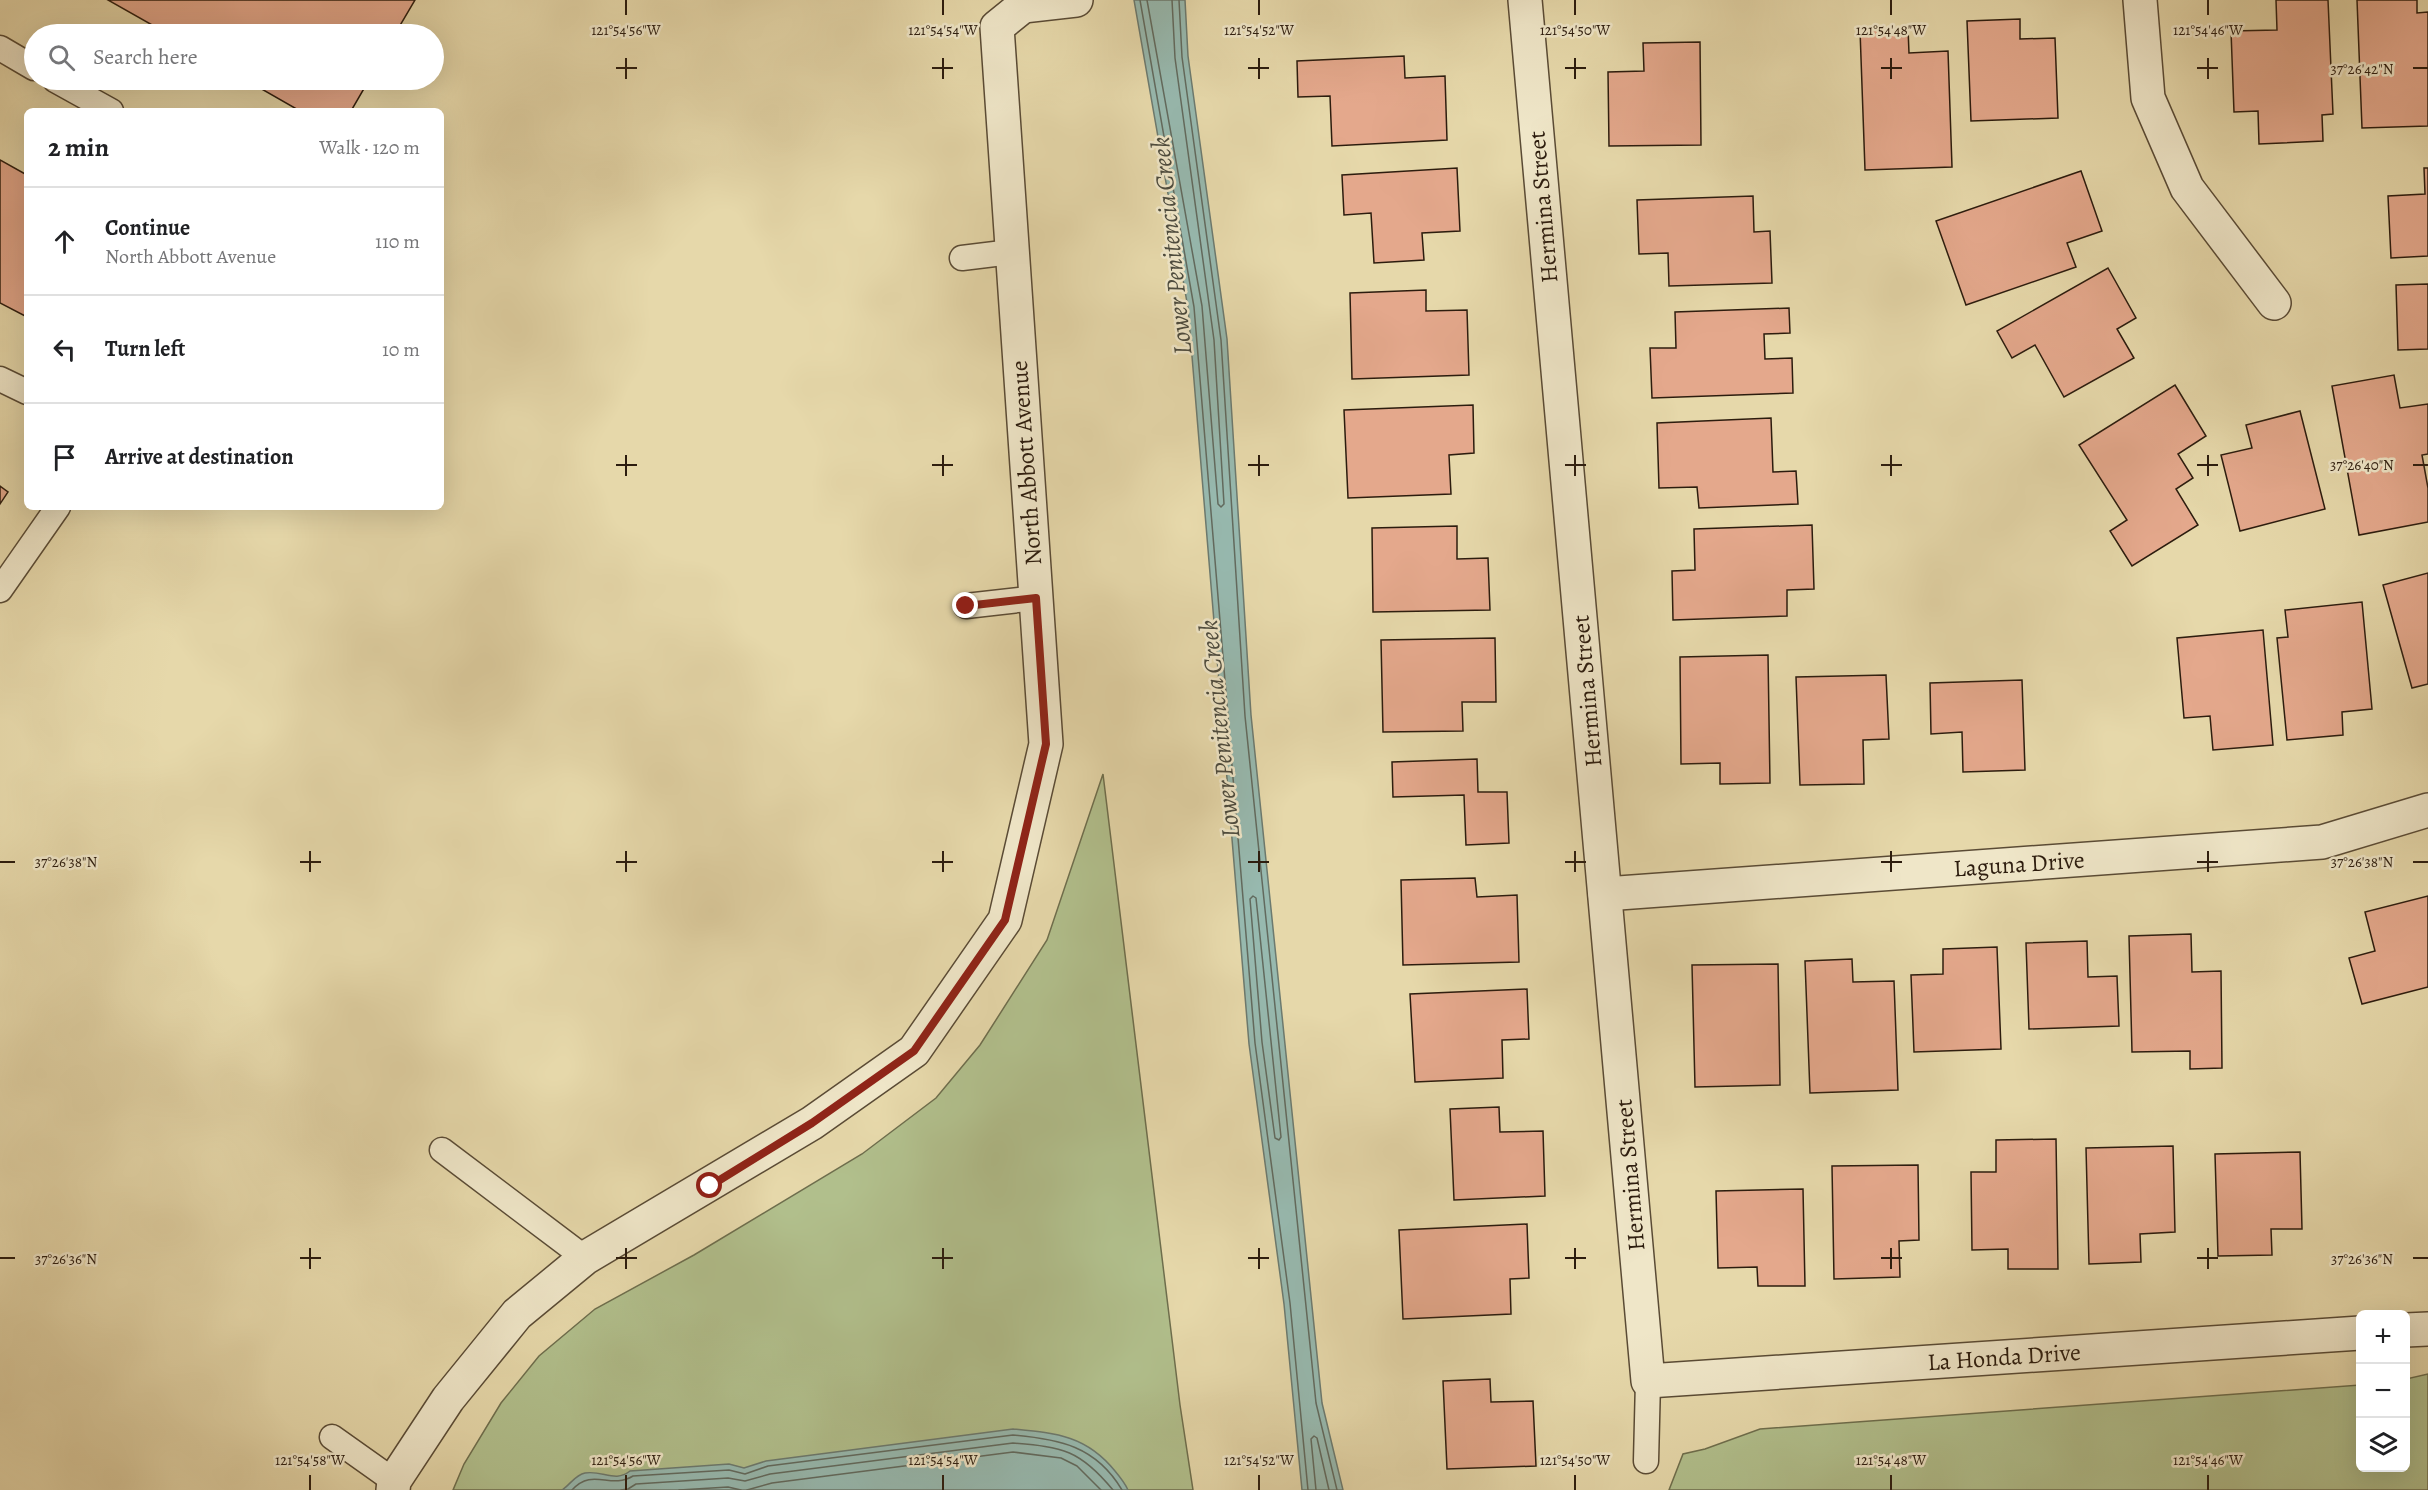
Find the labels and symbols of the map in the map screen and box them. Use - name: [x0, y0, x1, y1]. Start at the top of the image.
- text: 121°54'56"W: [591, 20, 661, 40]
- text: 121°54'54"W: [908, 20, 978, 40]
- text: 121°54'52"W: [1224, 20, 1294, 40]
- text: 121°54'50"W: [1540, 20, 1610, 40]
- text: 121°54'48"W: [1856, 20, 1926, 40]
- text: 121°54'46"W: [2173, 20, 2243, 40]
- text: 37°26'42"N: [2331, 59, 2394, 79]
- street label: Hermina Street: [1520, 130, 1566, 284]
- water label: Lower Penitencia Creek: [1143, 135, 1200, 357]
- street label: North Abbott Avenue: [1003, 359, 1049, 567]
- text: 37°26'40"N: [2330, 455, 2394, 475]
- route end: [952, 592, 978, 618]
- street label: Hermina Street: [1564, 614, 1610, 768]
- water label: Lower Penitencia Creek: [1191, 618, 1248, 840]
- street label: Laguna Drive: [1952, 843, 2086, 885]
- text: 37°26'38"N: [35, 852, 97, 872]
- text: 37°26'38"N: [2331, 852, 2393, 872]
- street label: Hermina Street: [1607, 1098, 1653, 1252]
- route start: [696, 1172, 722, 1198]
- text: 37°26'36"N: [35, 1249, 97, 1269]
- text: 37°26'36"N: [2331, 1249, 2393, 1269]
- street label: La Honda Drive: [1926, 1336, 2082, 1378]
- text: 121°54'58"W: [275, 1450, 345, 1470]
- text: 121°54'56"W: [591, 1450, 661, 1470]
- text: 121°54'54"W: [908, 1450, 978, 1470]
- text: 121°54'52"W: [1224, 1450, 1294, 1470]
- text: 121°54'50"W: [1540, 1450, 1610, 1470]
- text: 121°54'48"W: [1856, 1450, 1926, 1470]
- text: 121°54'46"W: [2173, 1450, 2243, 1470]

